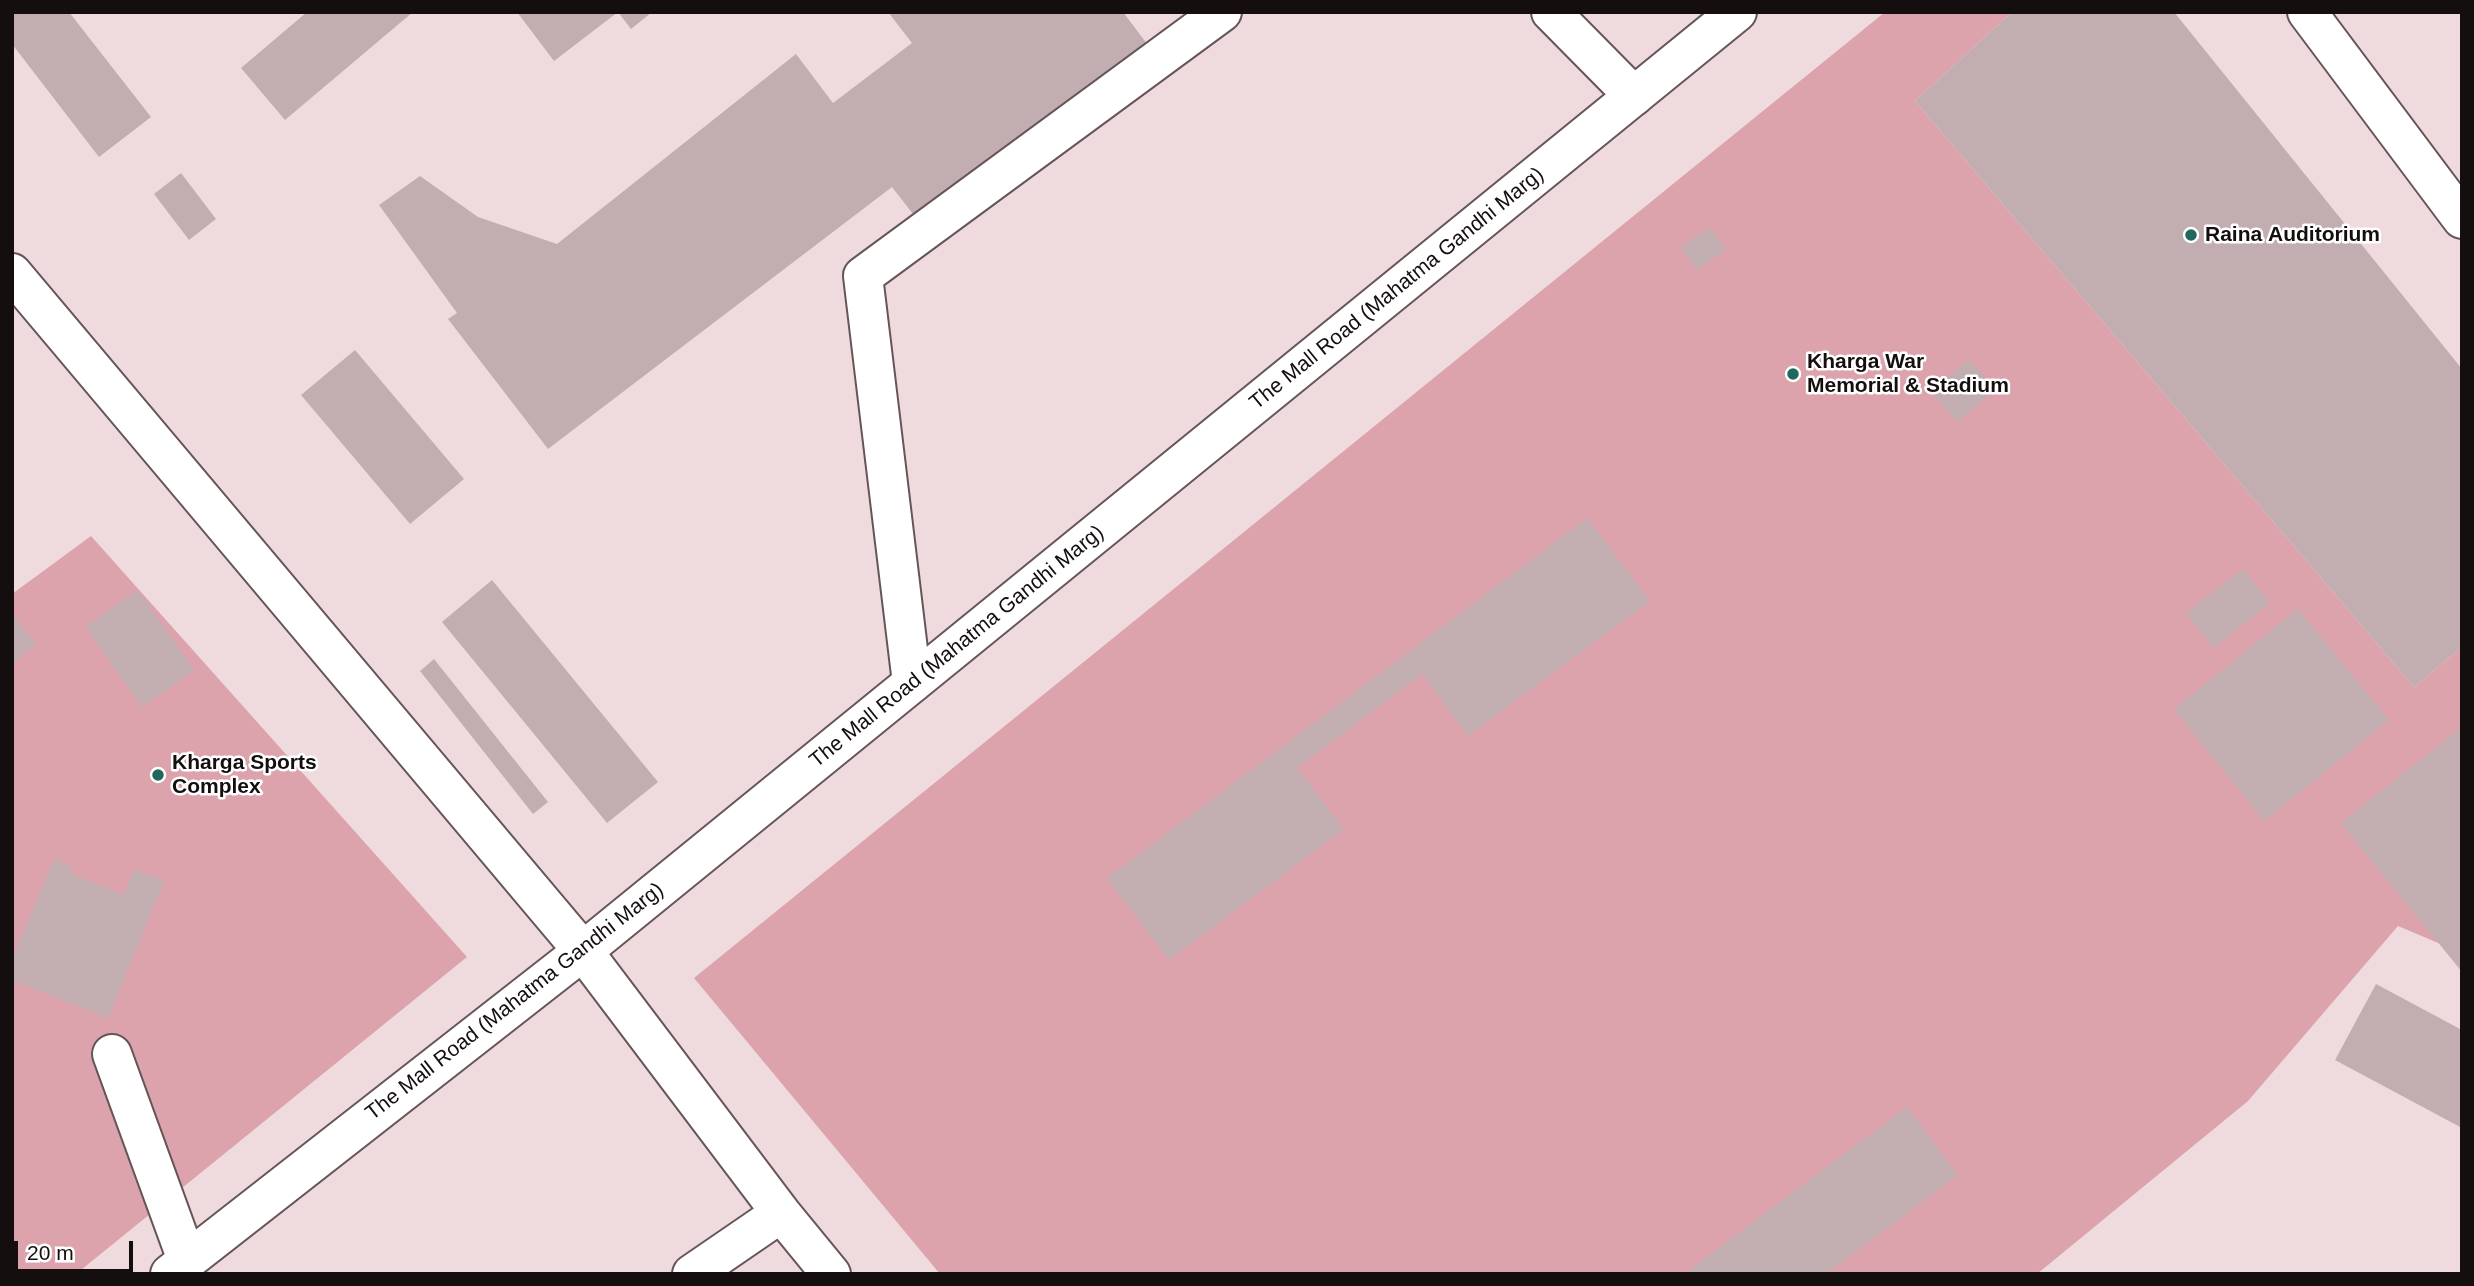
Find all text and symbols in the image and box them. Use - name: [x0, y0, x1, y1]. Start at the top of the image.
- street label: The Mall Road (Mahatma Gandhi Marg): [1245, 162, 1549, 416]
- place label: Raina Auditorium: [2205, 222, 2380, 248]
- marker: Raina Auditorium: [2183, 227, 2199, 243]
- place label: Kharga War Memorial & Stadium: [1807, 349, 2009, 399]
- marker: Kharga War Memorial & Stadium: [1785, 366, 1801, 382]
- street label: The Mall Road (Mahatma Gandhi Marg): [805, 520, 1109, 774]
- place label: Kharga Sports Complex: [172, 750, 317, 800]
- marker: Kharga Sports Complex: [150, 767, 166, 783]
- street label: The Mall Road (Mahatma Gandhi Marg): [361, 878, 669, 1126]
- scale bar: [18, 1226, 136, 1270]
- text: 20 m: [27, 1241, 74, 1264]

